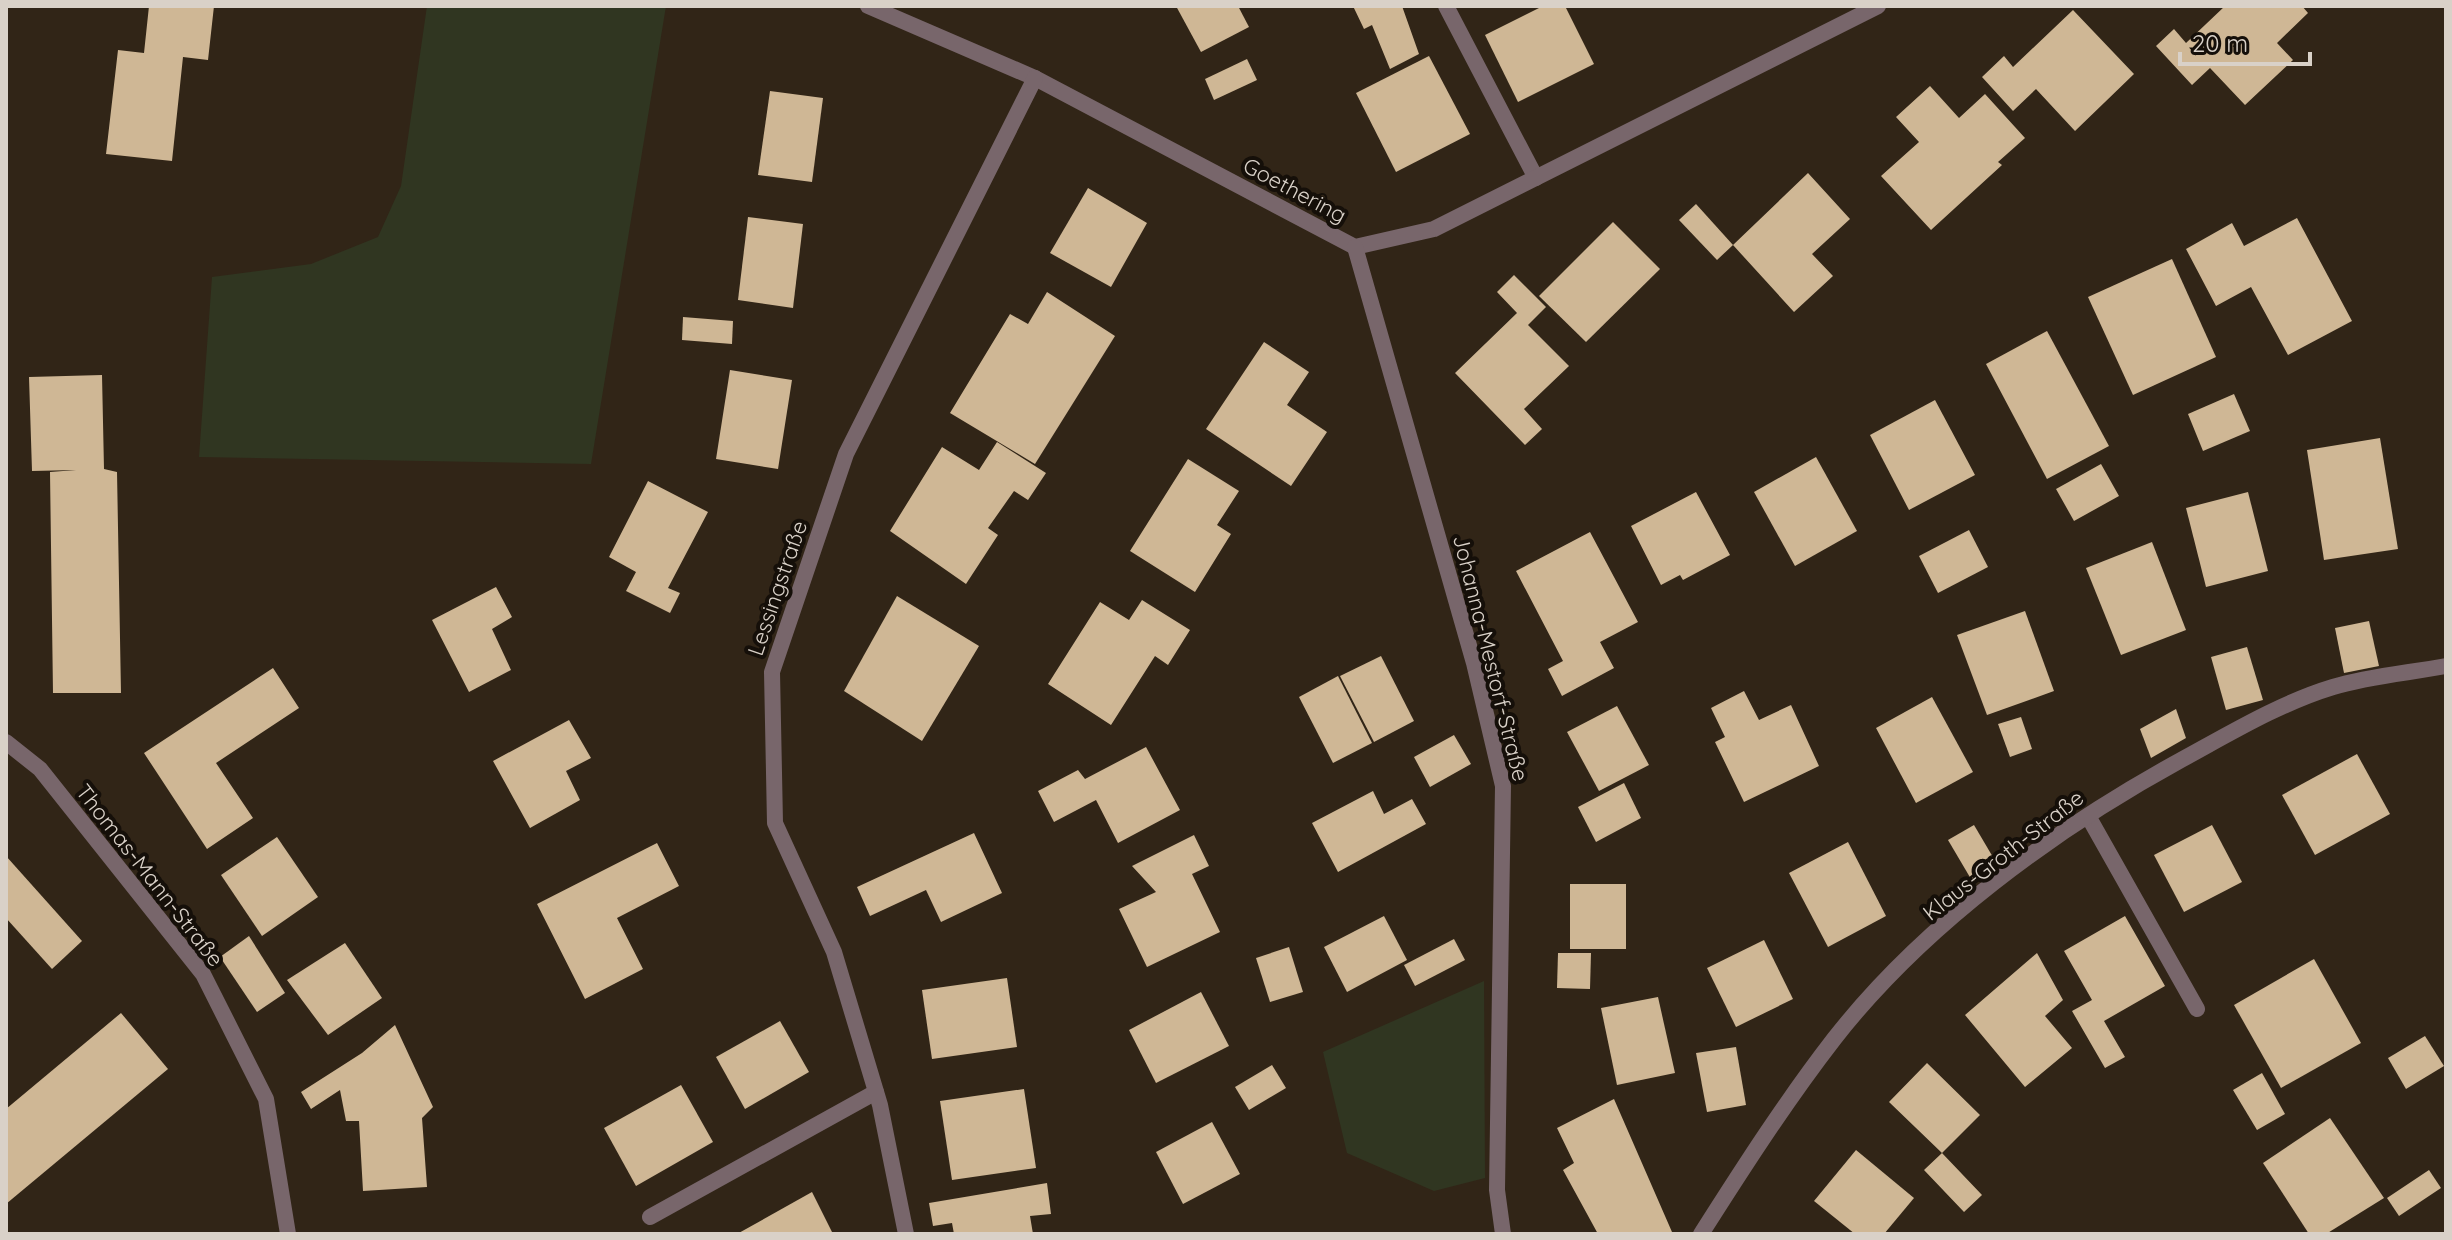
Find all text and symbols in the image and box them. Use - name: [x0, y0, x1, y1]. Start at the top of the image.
- scale bar: [2180, 16, 2310, 66]
- text: 20 m: [2192, 28, 2248, 58]
- street label: Goethering: [1239, 151, 1351, 229]
- street label: Lessingstraße: [741, 517, 813, 659]
- street label: Johanna-Mestorf-Straße: [1447, 532, 1535, 784]
- street label: Thomas-Mann-Straße: [70, 778, 230, 972]
- street label: Klaus-Groth-Straße: [1917, 783, 2089, 927]

